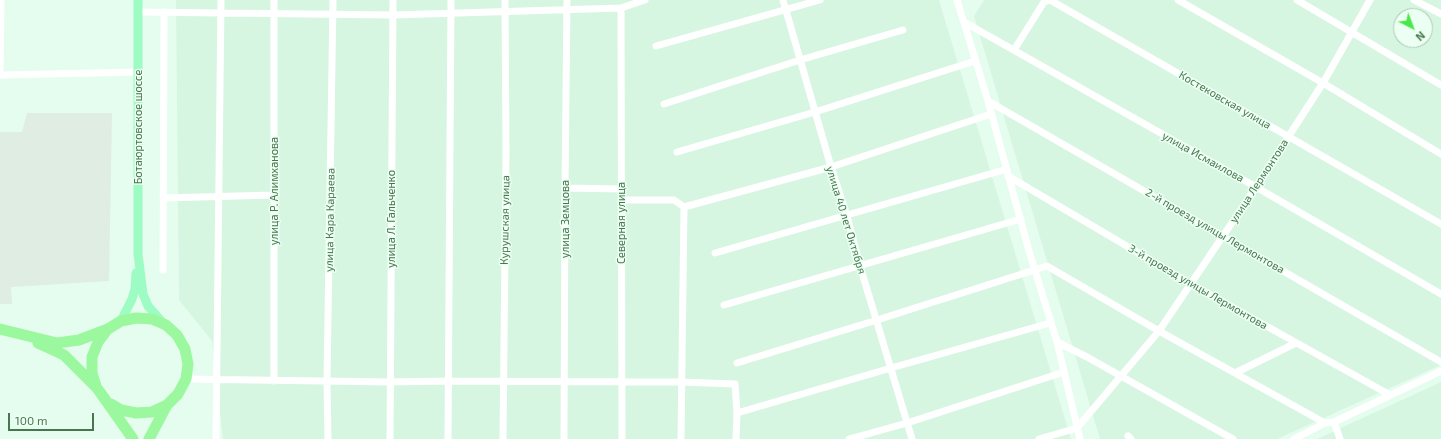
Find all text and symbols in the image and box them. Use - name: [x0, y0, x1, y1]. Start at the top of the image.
- north arrow: [1393, 8, 1433, 48]
- text: N: [1413, 29, 1428, 44]
- street label: Костековская улица: [1177, 68, 1273, 132]
- street label: Ботаюртовское шоссе: [131, 70, 145, 184]
- street label: улица Исмаилова: [1160, 129, 1246, 185]
- street label: улица Р. Алимханова: [267, 137, 281, 245]
- street label: улица Лермонтова: [1227, 137, 1291, 225]
- street label: улица 40 лет Октября: [823, 164, 869, 276]
- street label: улица Кара Караева: [322, 168, 338, 272]
- street label: улица Л. Гальченко: [384, 170, 398, 268]
- street label: Курушская улица: [498, 175, 512, 265]
- street label: улица Земцова: [558, 180, 572, 258]
- street label: Северная улица: [614, 182, 628, 264]
- street label: 2-й проезд улицы Лермонтова: [1143, 186, 1287, 276]
- street label: 3-й проезд улицы Лермонтова: [1126, 242, 1270, 332]
- scale bar: [10, 405, 96, 431]
- text: 100 m: [15, 413, 47, 427]

